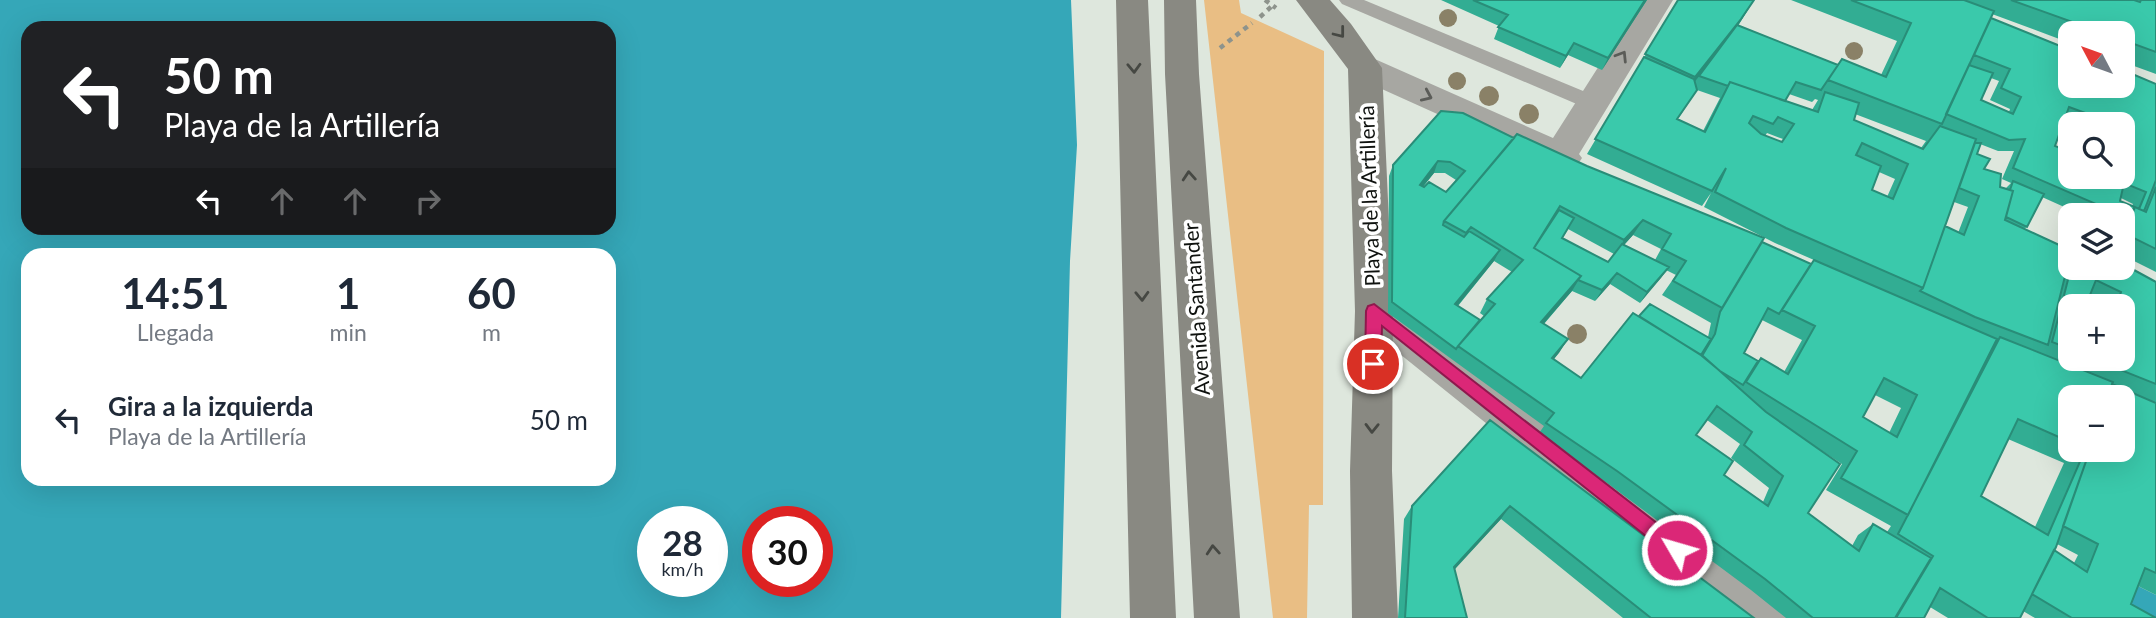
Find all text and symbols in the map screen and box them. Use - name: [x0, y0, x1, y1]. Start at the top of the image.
- north arrow: [2058, 21, 2135, 98]
- map controls: [2058, 21, 2135, 462]
- one-way arrow: [1331, 25, 1344, 38]
- text: 50 m: [164, 46, 274, 104]
- icon: left: [49, 49, 140, 140]
- one-way arrow: [1614, 51, 1627, 64]
- one-way arrow: [1126, 63, 1141, 74]
- one-way arrow: [1420, 88, 1432, 102]
- text: Playa de la Artillería: [164, 105, 440, 144]
- street label: Playa de la Artillería: [1353, 105, 1384, 287]
- button: search: [2058, 112, 2135, 189]
- one-way arrow: [1181, 170, 1196, 181]
- icon: left: [190, 182, 228, 220]
- icon: ahead: [263, 182, 301, 220]
- icon: ahead: [336, 182, 374, 220]
- icon: right: [409, 182, 447, 220]
- button: layers: [2058, 203, 2135, 280]
- street label: Avenida Santander: [1177, 222, 1214, 396]
- text: 14:51: [121, 268, 229, 318]
- text: 1: [336, 268, 360, 318]
- text: 60: [467, 268, 516, 318]
- one-way arrow: [1134, 290, 1149, 301]
- button: +: [2058, 294, 2135, 371]
- text: Llegada: [137, 318, 214, 346]
- text: min: [330, 318, 367, 346]
- text: m: [482, 318, 501, 346]
- pin: [1343, 334, 1403, 394]
- icon: arrive: [1354, 345, 1392, 383]
- button: −: [2058, 385, 2135, 462]
- text: Gira a la izquierda: [108, 390, 314, 422]
- icon: left: [49, 401, 87, 439]
- text: 50 m: [530, 404, 588, 436]
- text: Playa de la Artillería: [108, 422, 307, 450]
- one-way arrow: [1364, 423, 1380, 434]
- speed limit sign: 30: [742, 506, 833, 597]
- position arrow: [1640, 513, 1714, 587]
- text: 28: [662, 521, 703, 563]
- one-way arrow: [1206, 544, 1221, 555]
- text: km/h: [661, 558, 704, 580]

